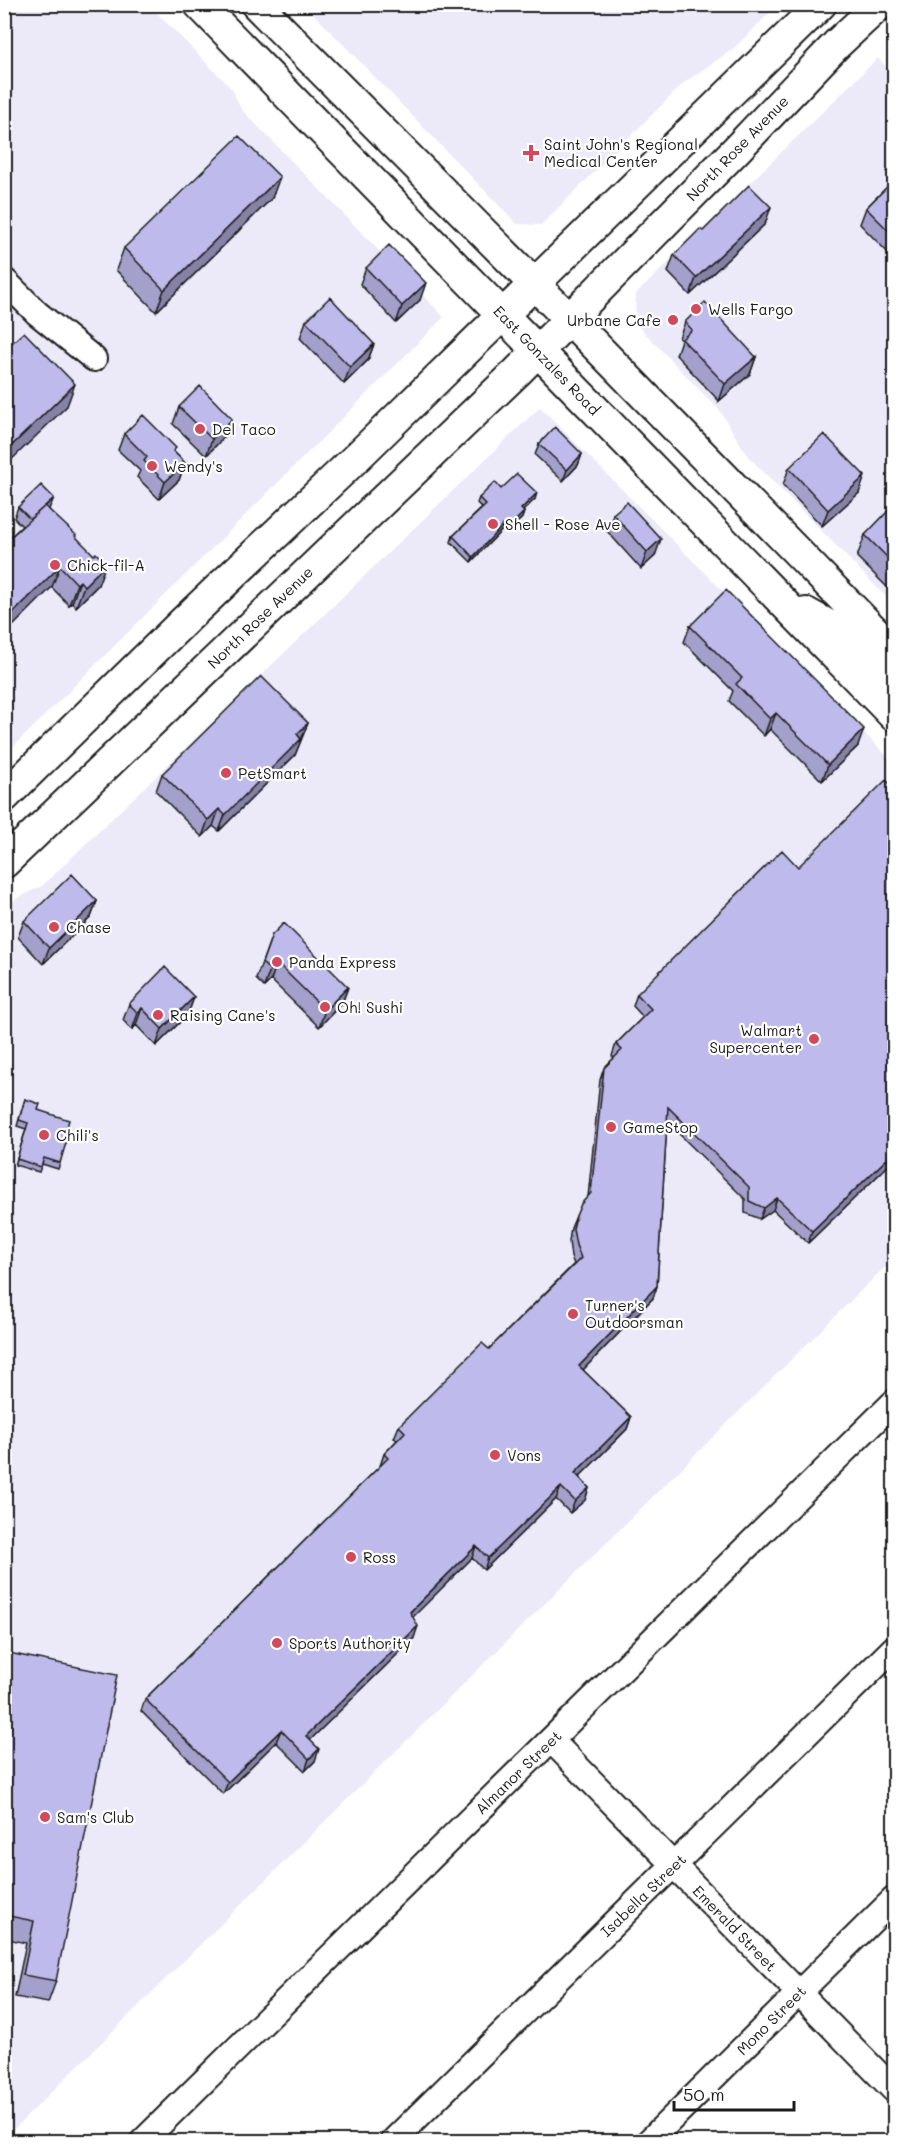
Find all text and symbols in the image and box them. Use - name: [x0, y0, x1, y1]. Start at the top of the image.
- street label: North Rose Avenue: [681, 91, 793, 205]
- place label: Saint John's Regional Medical Center: [544, 134, 698, 171]
- marker: Saint John's Regional Medical Center: [522, 144, 540, 162]
- place label: Wells Fargo: [708, 299, 793, 319]
- street label: East Gonzales Road: [489, 301, 605, 419]
- marker: Wells Fargo: [689, 302, 703, 316]
- place label: Urbane Cafe: [567, 310, 661, 330]
- marker: Urbane Cafe: [666, 313, 680, 327]
- place label: Del Taco: [212, 419, 276, 439]
- marker: Del Taco: [193, 422, 207, 436]
- place label: Wendy's: [164, 456, 223, 476]
- marker: Wendy's: [145, 459, 159, 473]
- place label: Shell - Rose Ave: [505, 514, 621, 534]
- marker: Shell - Rose Ave: [486, 517, 500, 531]
- place label: Chick-fil-A: [67, 555, 145, 575]
- marker: Chick-fil-A: [48, 558, 62, 572]
- street label: North Rose Avenue: [203, 561, 317, 673]
- place label: PetSmart: [238, 763, 307, 783]
- marker: PetSmart: [219, 766, 233, 780]
- place label: Chase: [66, 917, 111, 937]
- marker: Chase: [47, 920, 61, 934]
- place label: Panda Express: [289, 952, 396, 972]
- marker: Panda Express: [270, 955, 284, 969]
- place label: Oh! Sushi: [337, 997, 403, 1017]
- marker: Oh! Sushi: [318, 1000, 332, 1014]
- place label: Raising Cane's: [170, 1005, 276, 1025]
- marker: Raising Cane's: [151, 1008, 165, 1022]
- place label: Walmart Supercenter: [709, 1020, 802, 1057]
- marker: Walmart Supercenter: [807, 1032, 821, 1046]
- place label: GameStop: [623, 1117, 698, 1137]
- marker: GameStop: [604, 1120, 618, 1134]
- place label: Chili's: [56, 1125, 99, 1145]
- marker: Chili's: [37, 1128, 51, 1142]
- place label: Turner's Outdoorsman: [585, 1295, 683, 1332]
- marker: Turner's Outdoorsman: [566, 1307, 580, 1321]
- place label: Vons: [507, 1445, 541, 1465]
- marker: Vons: [488, 1448, 502, 1462]
- place label: Ross: [363, 1547, 396, 1567]
- marker: Ross: [344, 1550, 358, 1564]
- place label: Sports Authority: [289, 1633, 411, 1653]
- marker: Sports Authority: [270, 1636, 284, 1650]
- street label: Almanor Street: [471, 1726, 565, 1818]
- place label: Sam's Club: [57, 1807, 134, 1827]
- marker: Sam's Club: [38, 1810, 52, 1824]
- street label: Isabella Street: [596, 1849, 690, 1941]
- street label: Emerald Street: [689, 1881, 781, 1975]
- street label: Mono Street: [732, 1981, 810, 2059]
- scale bar: [674, 2074, 794, 2112]
- text: 50 m: [683, 2082, 725, 2106]

